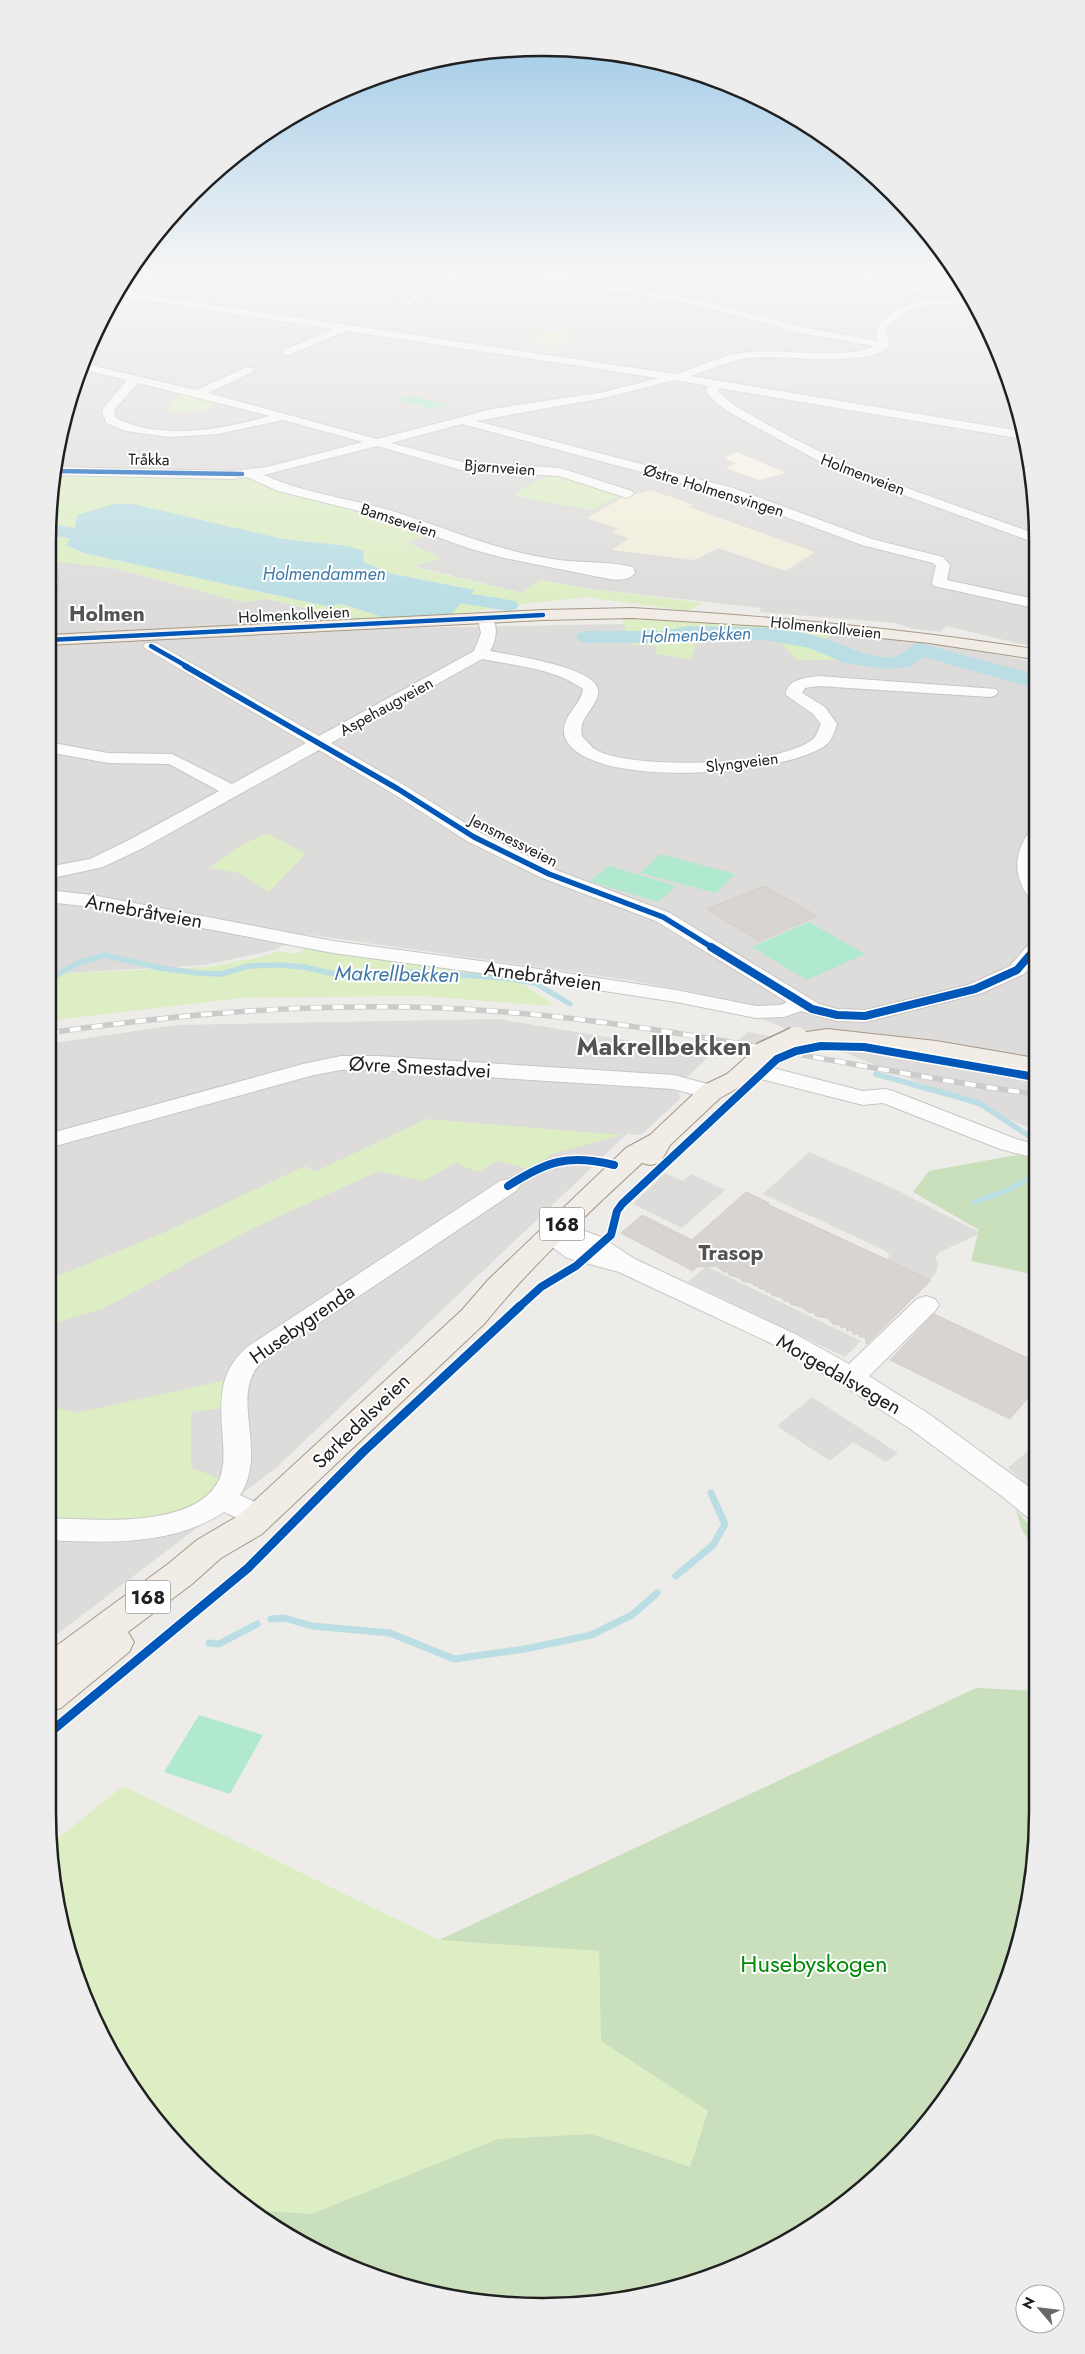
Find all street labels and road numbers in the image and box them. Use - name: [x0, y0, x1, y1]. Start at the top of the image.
- street label: Tråkka: [128, 448, 170, 471]
- street label: Holmenveien: [817, 448, 908, 501]
- street label: Bjørnveien: [464, 454, 536, 481]
- street label: Østre Holmensvingen: [641, 458, 787, 523]
- street label: Bamseveien: [358, 497, 440, 544]
- street label: Holmenkollveien: [238, 600, 350, 629]
- street label: Holmenkollveien: [769, 610, 883, 645]
- street label: Aspehaugveien: [335, 671, 437, 742]
- street label: Slyngveien: [705, 747, 780, 778]
- street label: Jensmessveien: [464, 807, 562, 873]
- street label: Arnebråtveien: [83, 887, 205, 936]
- street label: Arnebråtveien: [482, 954, 604, 999]
- street label: Øvre Smestadvei: [348, 1049, 492, 1086]
- road number: 168: [540, 1208, 584, 1240]
- street label: Husebygrenda: [244, 1277, 361, 1371]
- street label: Morgedalsvegen: [771, 1327, 907, 1422]
- street label: Sørkedalsveien: [306, 1367, 417, 1476]
- road number: 168: [126, 1580, 170, 1614]

